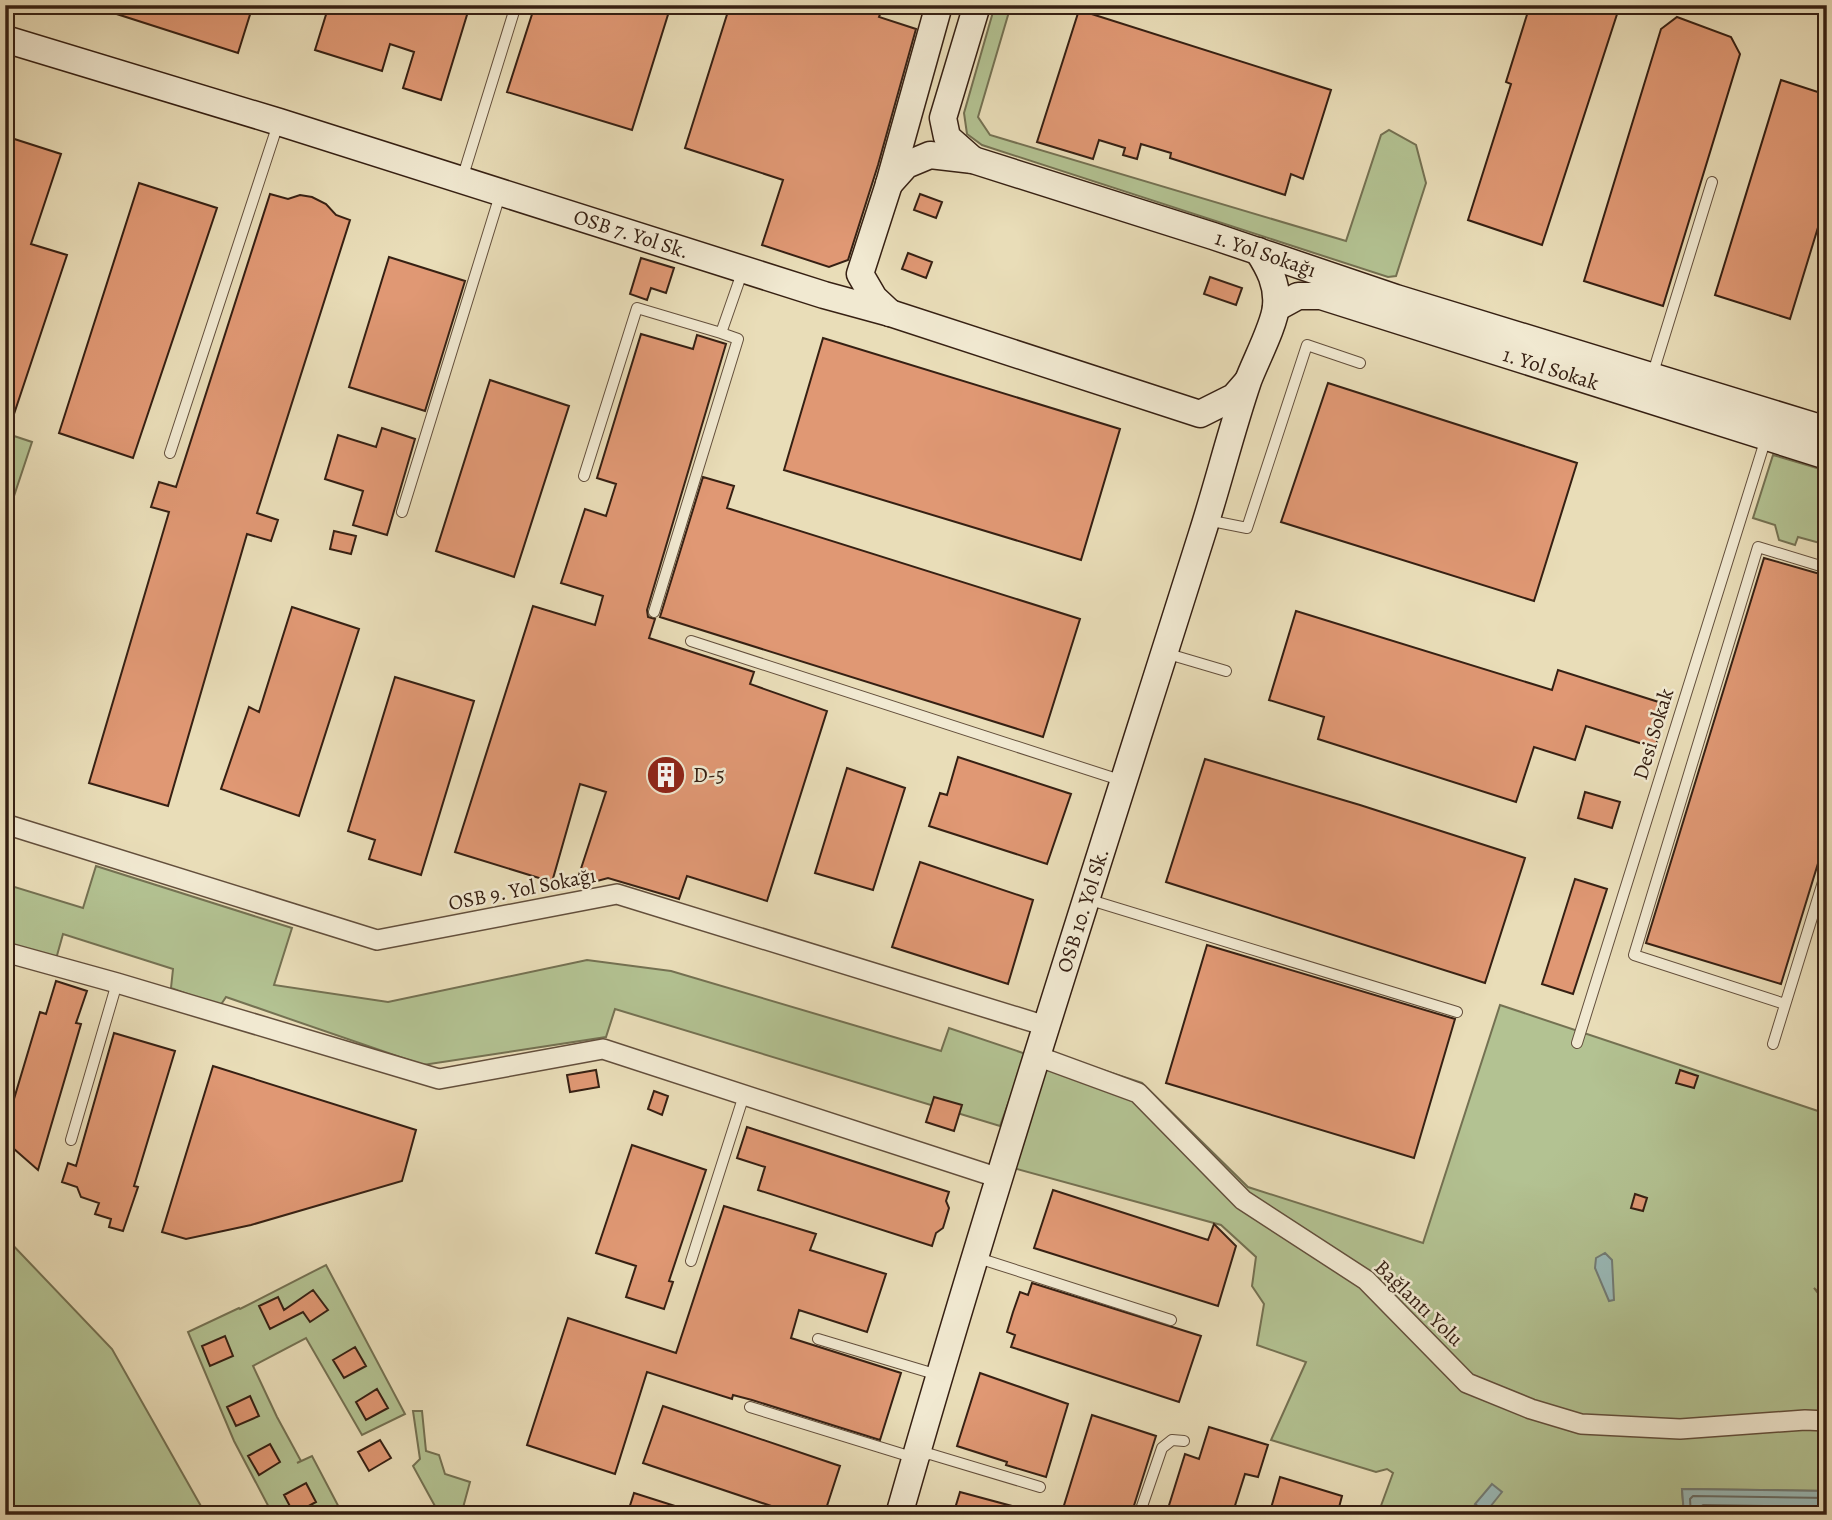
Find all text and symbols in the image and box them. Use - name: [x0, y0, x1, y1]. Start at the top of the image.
- street label: OSB 7. Yol Sk.: [570, 202, 693, 265]
- street label: 1. Yol Sokağı: [1211, 224, 1320, 284]
- street label: 1. Yol Sokak: [1499, 340, 1603, 397]
- street label: Desi Sokak: [1626, 684, 1680, 783]
- building icon: D-5: [645, 754, 687, 796]
- place label: D-5: [693, 761, 725, 789]
- street label: OSB 10. Yol Sk.: [1050, 845, 1116, 976]
- street label: OSB 9. Yol Sokağı: [446, 861, 598, 917]
- street label: Bağlantı Yolu: [1368, 1253, 1470, 1353]

